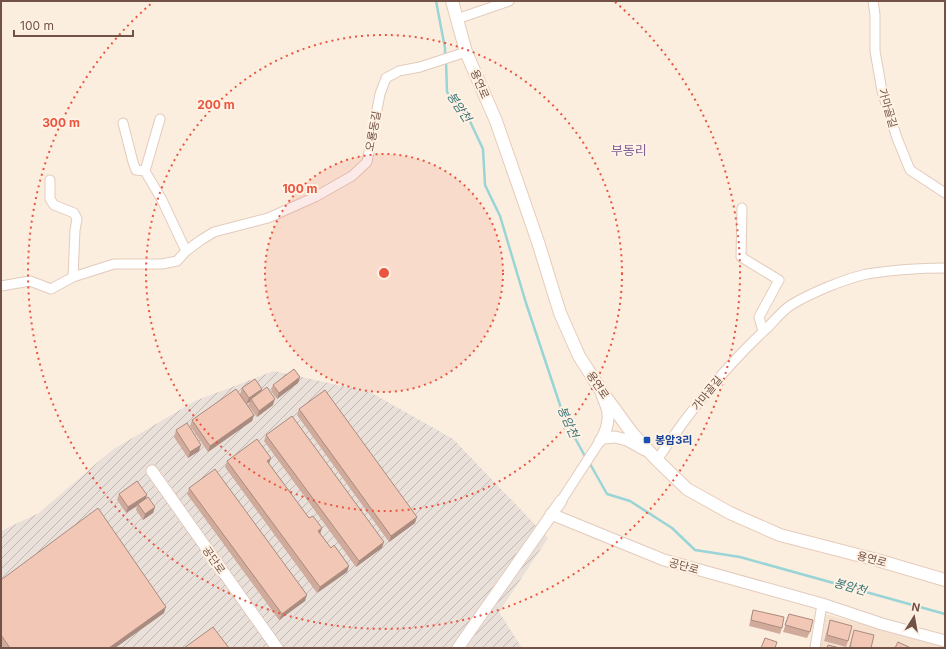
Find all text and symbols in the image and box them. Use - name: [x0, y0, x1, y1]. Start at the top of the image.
- scale bar: [14, 12, 133, 38]
- text: 100 m: [20, 18, 54, 33]
- street label: 용연로: [468, 67, 492, 101]
- street label: 가마골길: [876, 87, 900, 129]
- water label: 봉암천: [444, 89, 476, 126]
- text: 200 m: [197, 97, 235, 112]
- street label: 오룡동길: [362, 110, 384, 152]
- text: 300 m: [42, 115, 80, 130]
- district label: 부동리: [611, 142, 647, 158]
- text: 100 m: [282, 181, 318, 196]
- centre of rings: [377, 266, 391, 280]
- street label: 용연로: [584, 368, 612, 402]
- street label: 가마골길: [689, 373, 725, 413]
- water label: 봉암천: [555, 404, 583, 442]
- place label: 봉암3리: [655, 433, 692, 447]
- marker: 봉암3리: [642, 435, 652, 445]
- street label: 공단로: [200, 544, 228, 576]
- street label: 용연로: [856, 548, 888, 570]
- street label: 공단로: [667, 555, 701, 577]
- water label: 봉암천: [832, 575, 870, 599]
- north arrow: [894, 597, 934, 637]
- text: N: [910, 600, 921, 615]

